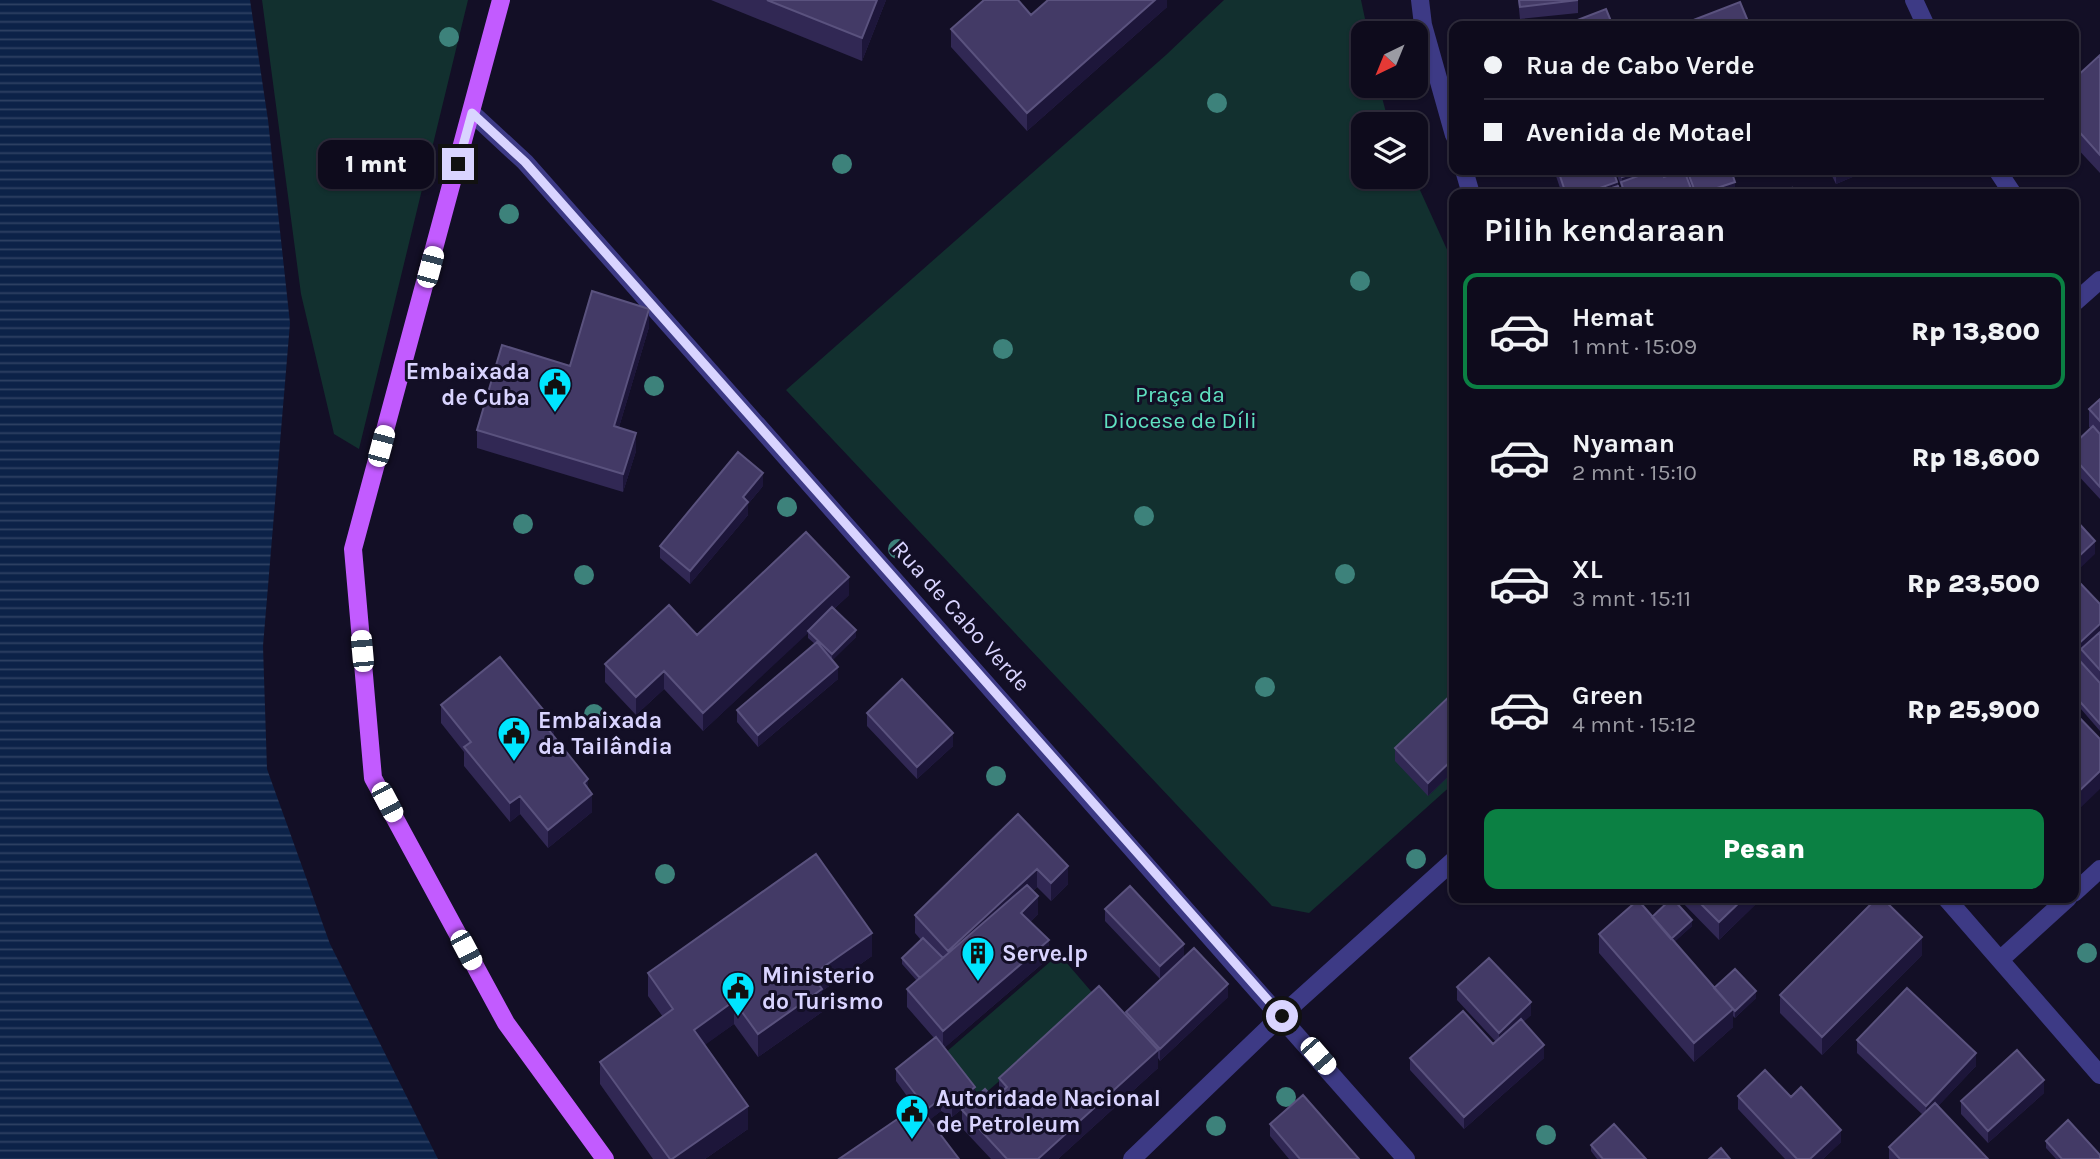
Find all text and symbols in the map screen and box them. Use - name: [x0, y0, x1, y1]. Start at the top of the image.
- north arrow: [1351, 21, 1428, 98]
- map controls: [1351, 21, 1428, 189]
- text: Rua de Cabo Verde: [1526, 50, 1754, 81]
- button: layers: [1351, 112, 1428, 189]
- text: Avenida de Motael: [1526, 117, 1752, 148]
- callout: 1 mnt: [318, 140, 434, 188]
- route end: [442, 148, 474, 180]
- text: 1 mnt: [345, 151, 407, 178]
- text: Pilih kendaraan: [1484, 212, 1725, 249]
- car: [415, 244, 446, 290]
- icon: car: [1488, 300, 1551, 363]
- text: Hemat: [1572, 302, 1654, 333]
- text: Rp 13,800: [1911, 316, 2040, 347]
- text: 1 mnt · 15:09: [1572, 333, 1697, 360]
- place label: Embaixada de Cuba: [406, 358, 530, 411]
- public building icon: Embaixada de Cuba: [536, 365, 574, 414]
- park label: Praça da Diocese de Díli: [1103, 381, 1257, 434]
- car: [366, 423, 397, 469]
- icon: car: [1488, 426, 1551, 489]
- text: Nyaman: [1572, 428, 1675, 459]
- text: Rp 18,600: [1912, 442, 2040, 473]
- text: 2 mnt · 15:10: [1572, 459, 1697, 486]
- street label: Rua de Cabo Verde: [886, 535, 1036, 697]
- icon: car: [1488, 552, 1551, 615]
- text: XL: [1572, 554, 1603, 585]
- text: Rp 23,500: [1907, 568, 2040, 599]
- text: 3 mnt · 15:11: [1572, 585, 1691, 612]
- car: [350, 629, 375, 673]
- icon: car: [1488, 678, 1551, 741]
- text: Green: [1572, 680, 1644, 711]
- text: Rp 25,900: [1907, 694, 2040, 725]
- place label: Embaixada da Tailândia: [538, 707, 672, 760]
- text: 4 mnt · 15:12: [1572, 711, 1696, 738]
- public building icon: Embaixada da Tailândia: [495, 714, 533, 763]
- car: [368, 779, 407, 825]
- button: Pesan: [1484, 809, 2044, 889]
- car: [447, 927, 486, 973]
- building icon: Serve.Ip: [959, 934, 997, 983]
- place label: Serve.Ip: [1002, 940, 1088, 967]
- place label: Ministerio do Turismo: [762, 962, 883, 1015]
- public building icon: Ministerio do Turismo: [719, 969, 757, 1018]
- route start: [1266, 1000, 1298, 1032]
- car: [1297, 1033, 1340, 1079]
- place label: Autoridade Nacional de Petroleum: [936, 1085, 1161, 1138]
- public building icon: Autoridade Nacional de Petroleum: [893, 1092, 931, 1141]

